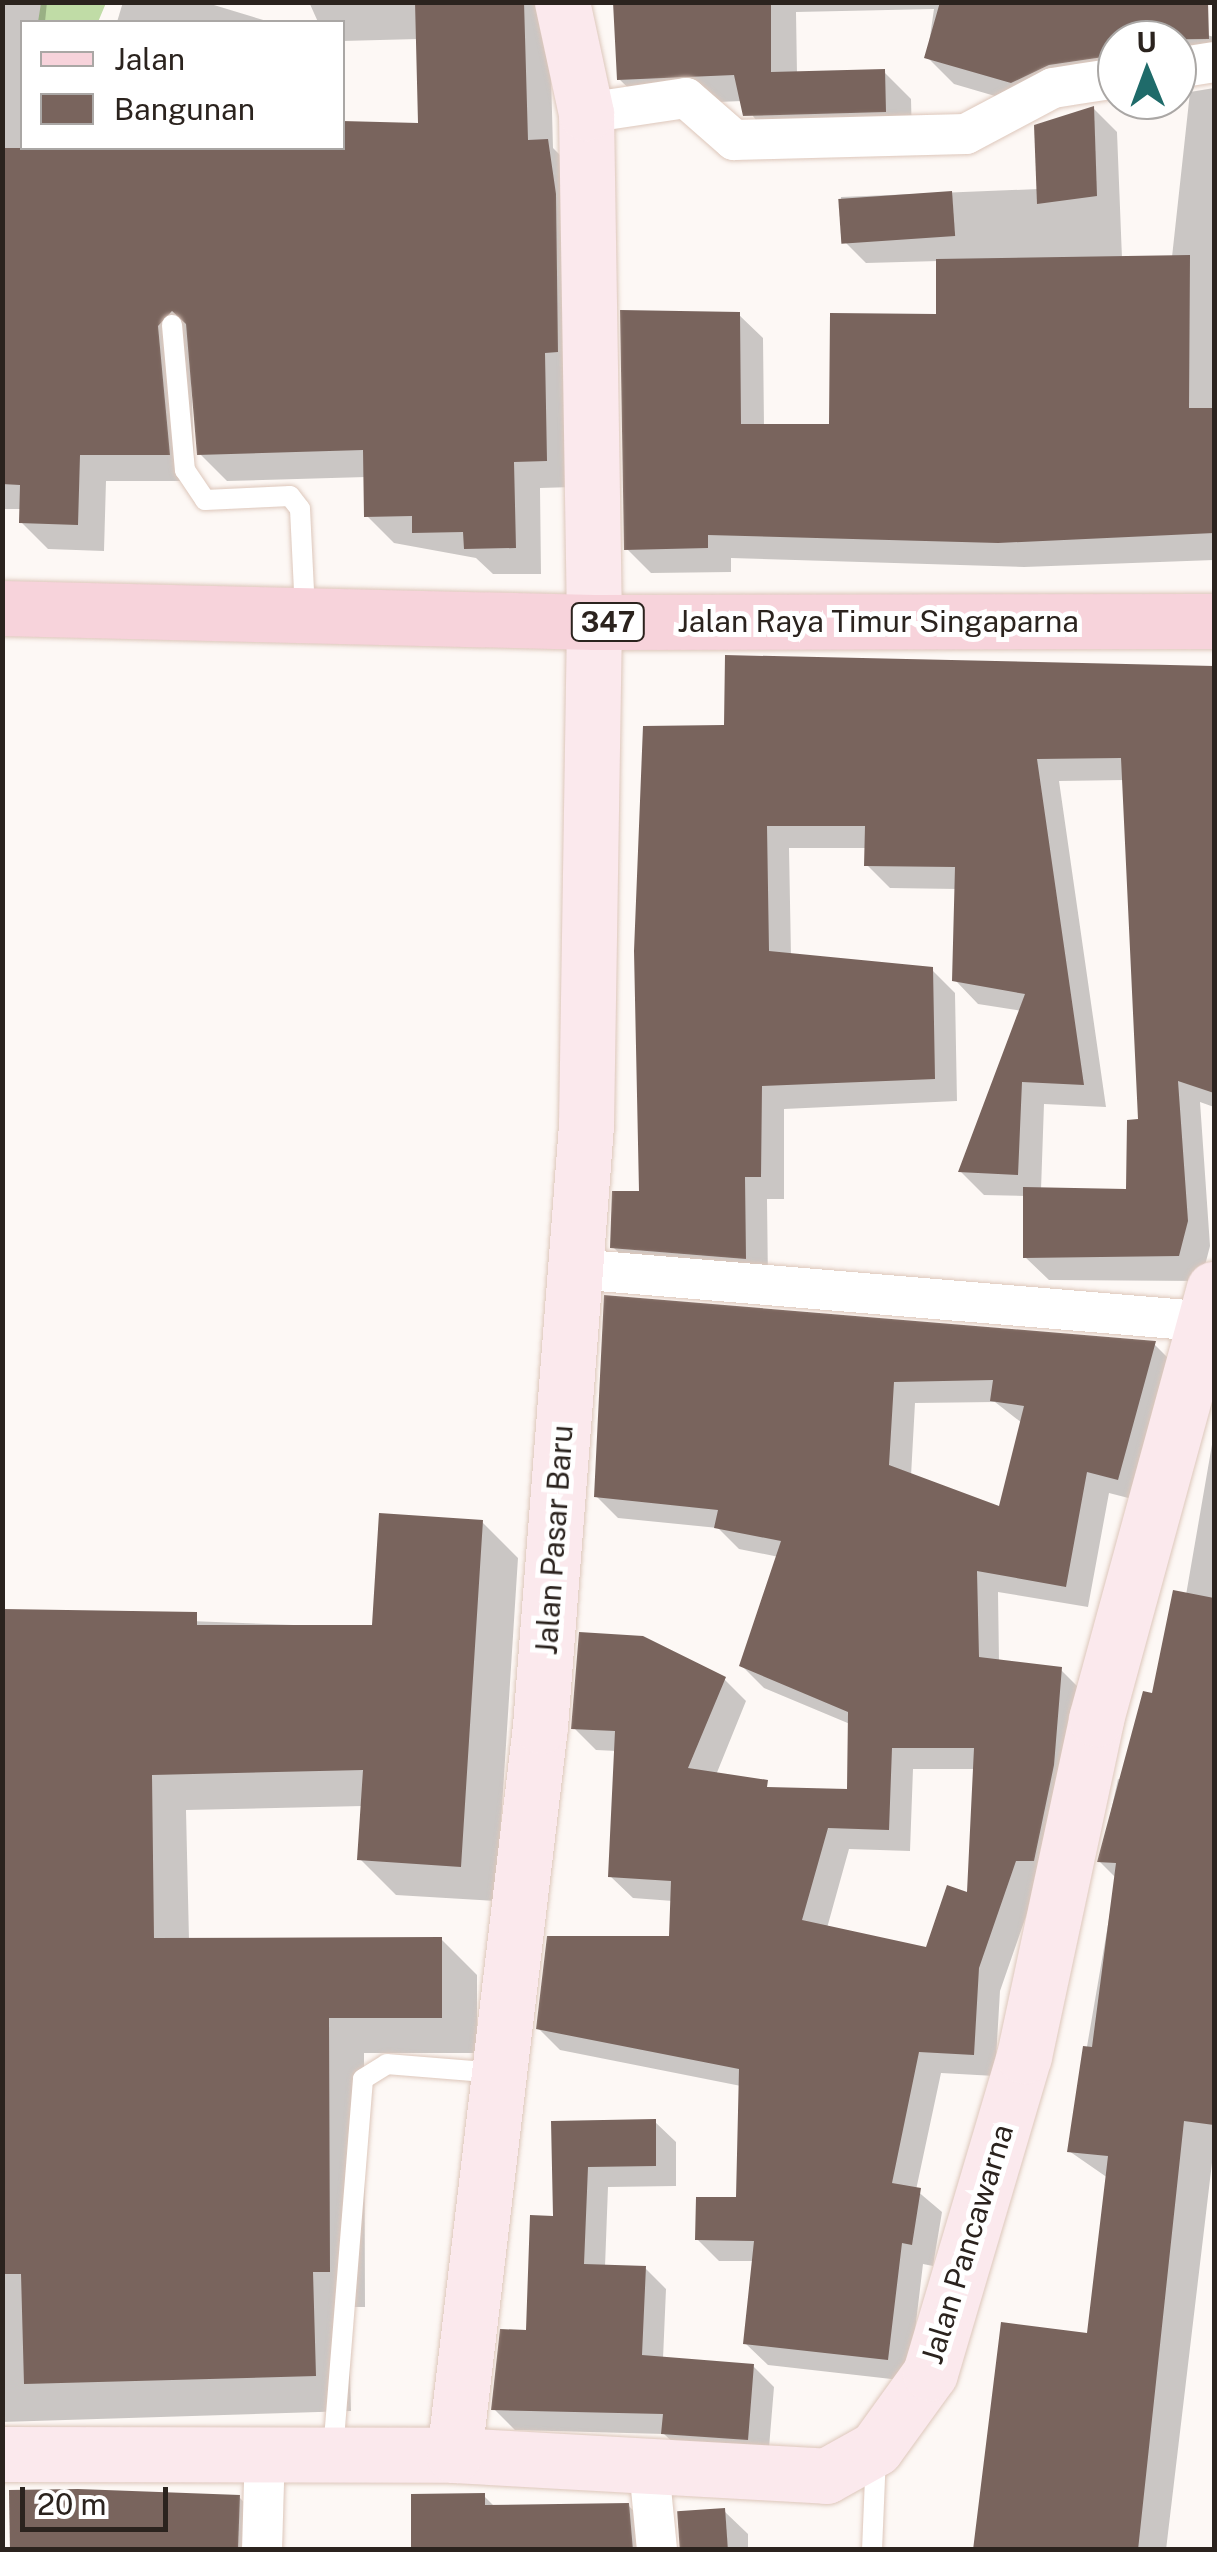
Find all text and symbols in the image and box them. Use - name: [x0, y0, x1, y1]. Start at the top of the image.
- legend: [20, 20, 345, 150]
- north arrow: [1097, 20, 1197, 120]
- text: U: [1136, 25, 1157, 58]
- text: Jalan: [114, 41, 185, 77]
- text: Bangunan: [114, 91, 255, 127]
- road number: 347: [570, 599, 646, 645]
- street label: Jalan Raya Timur Singaparna: [677, 603, 1079, 639]
- street label: Jalan Pasar Baru: [528, 1424, 580, 1656]
- street label: Jalan Pancawarna: [913, 2120, 1021, 2368]
- scale bar: [25, 2467, 172, 2529]
- text: 20 m: [37, 2486, 106, 2522]

